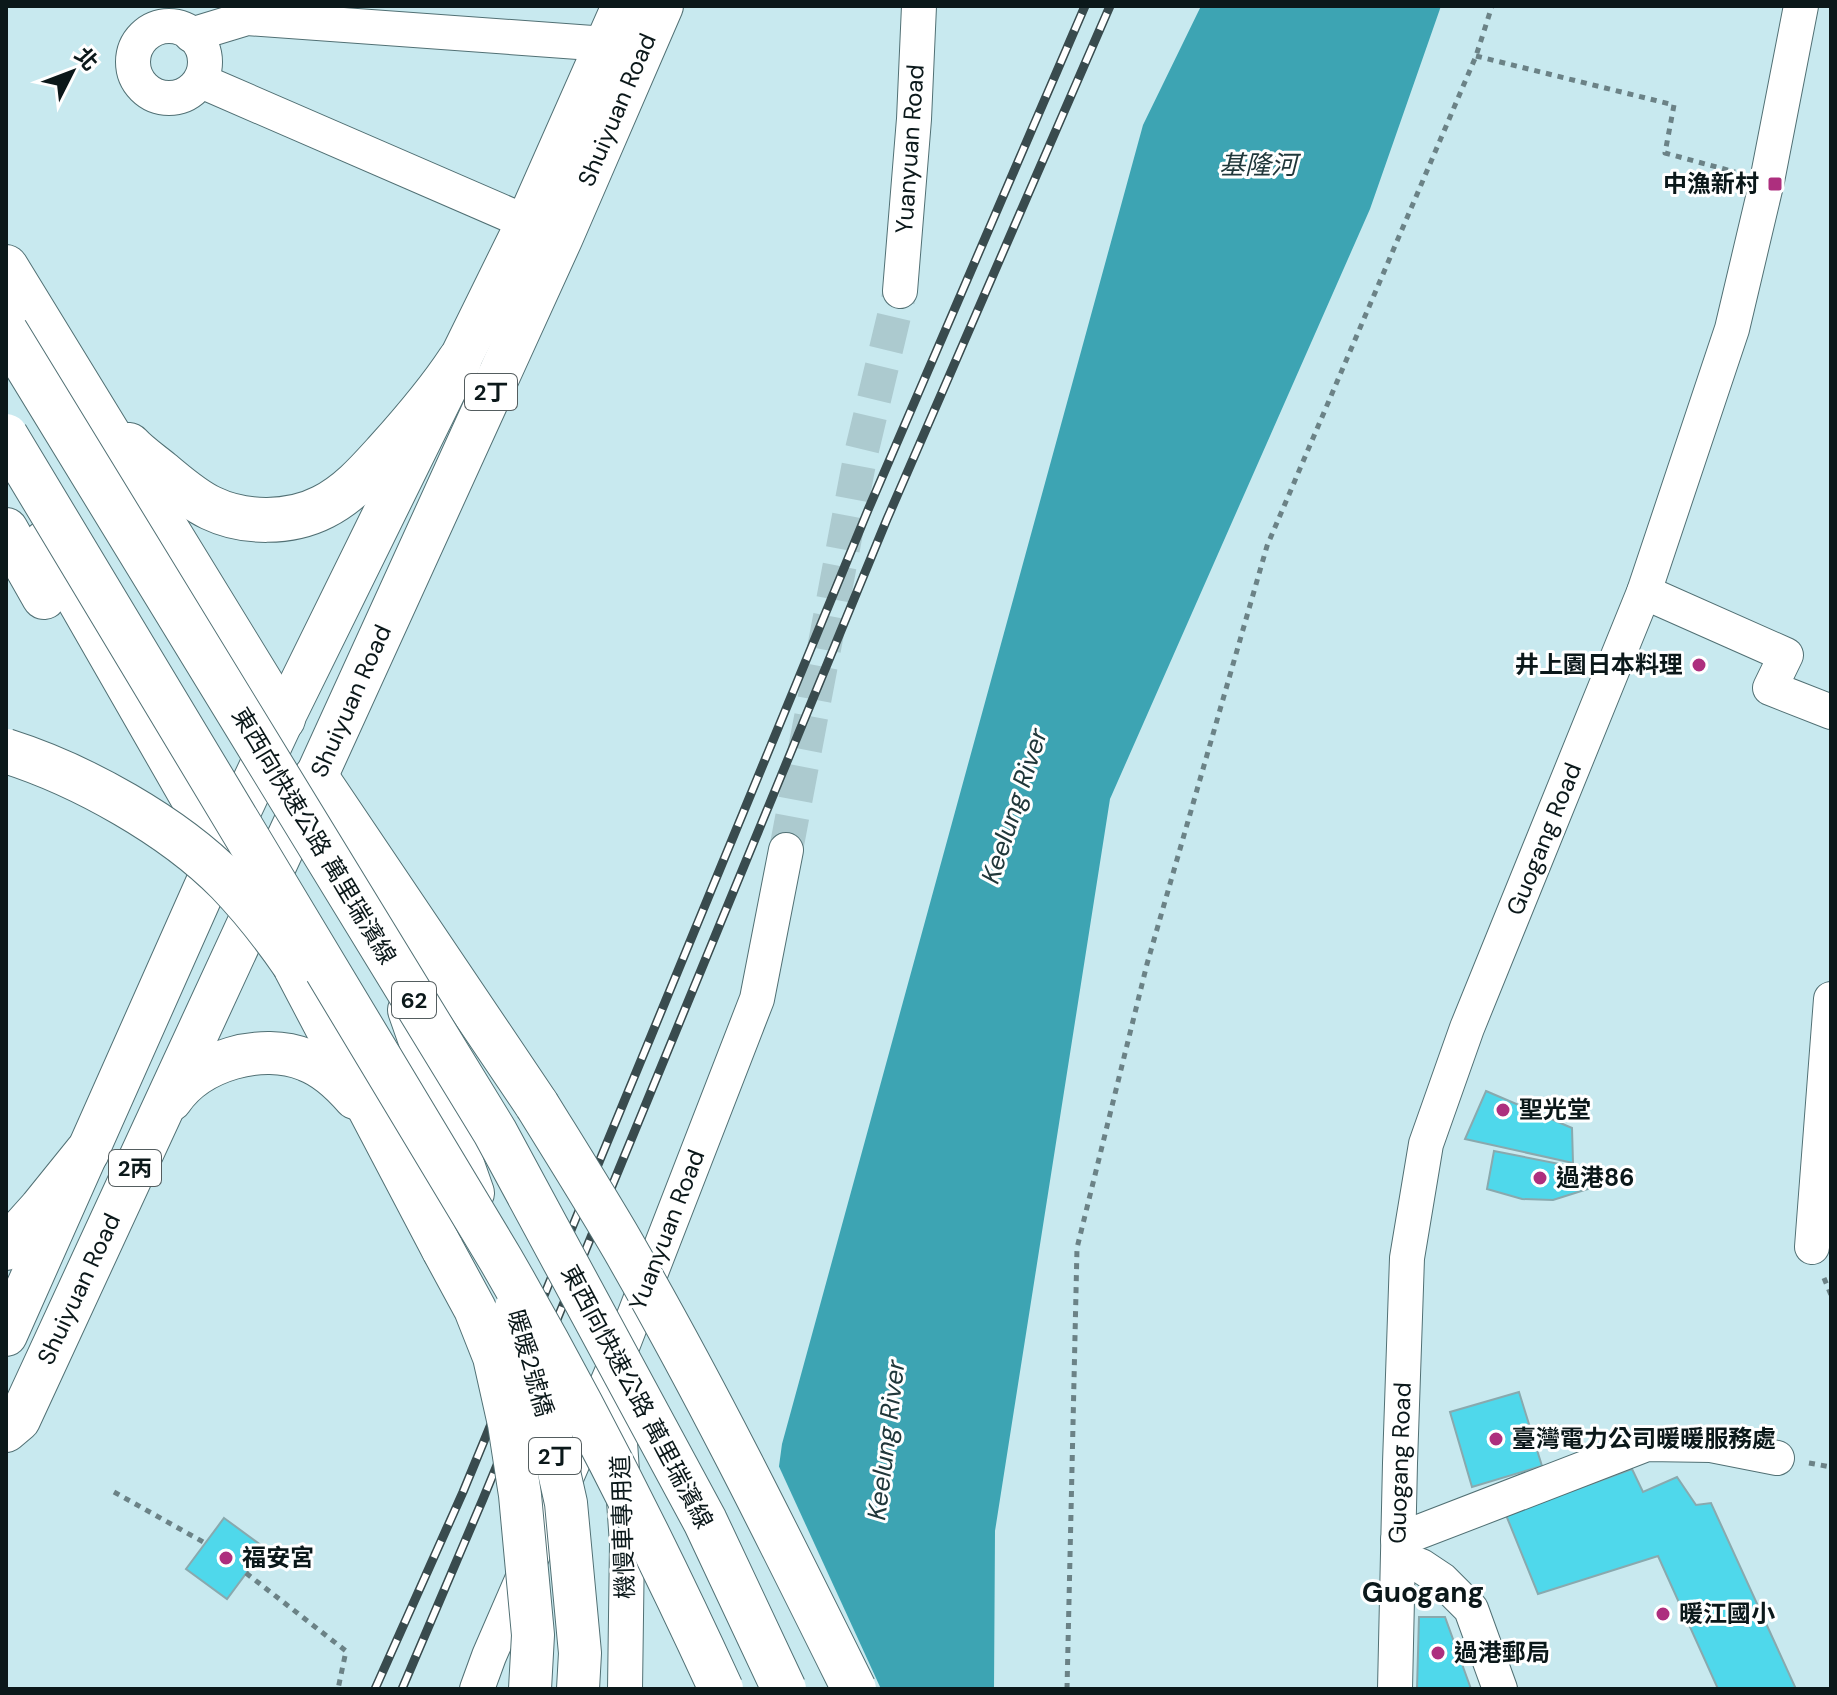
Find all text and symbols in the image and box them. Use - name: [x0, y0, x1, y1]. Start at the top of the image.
- street label: Shuiyuan Road: [570, 29, 663, 191]
- north arrow: [32, 32, 112, 112]
- text: 北: [68, 41, 105, 77]
- street label: Yuanyuan Road: [888, 63, 931, 235]
- water label: 基隆河: [1219, 148, 1302, 182]
- place label: 中漁新村: [1663, 168, 1759, 199]
- marker: 中漁新村: [1766, 175, 1784, 193]
- road number: 2丁: [465, 374, 517, 410]
- street label: Shuiyuan Road: [303, 620, 398, 782]
- place label: 井上園日本料理: [1515, 649, 1683, 680]
- marker: 井上園日本料理: [1690, 656, 1708, 674]
- street label: 東西向快速公路 萬里瑞濱線: [225, 702, 404, 970]
- water label: Keelung River: [973, 723, 1055, 888]
- street label: Guogang Road: [1499, 758, 1588, 920]
- road number: 62: [392, 982, 436, 1018]
- place label: 聖光堂: [1519, 1094, 1591, 1125]
- marker: 聖光堂: [1494, 1101, 1512, 1119]
- street label: Yuanyuan Road: [622, 1145, 711, 1315]
- road number: 2丙: [109, 1150, 161, 1186]
- place label: 過港86: [1556, 1162, 1634, 1193]
- marker: 過港86: [1531, 1169, 1549, 1187]
- street label: Shuiyuan Road: [30, 1208, 127, 1369]
- street label: 東西向快速公路 萬里瑞濱線: [555, 1260, 720, 1534]
- street label: 暖暖2號橋: [500, 1306, 561, 1420]
- water label: Keelung River: [859, 1357, 913, 1522]
- street label: Guogang Road: [1381, 1382, 1418, 1544]
- place label: 臺灣電力公司暖暖服務處: [1512, 1423, 1776, 1454]
- marker: 臺灣電力公司暖暖服務處: [1487, 1430, 1505, 1448]
- road number: 2丁: [529, 1438, 581, 1474]
- street label: 機慢車專用道: [604, 1455, 641, 1600]
- place label: 福安宮: [242, 1542, 314, 1573]
- marker: 福安宮: [217, 1549, 235, 1567]
- district label: Guogang: [1362, 1574, 1484, 1611]
- place label: 暖江國小: [1679, 1598, 1775, 1629]
- marker: 暖江國小: [1654, 1605, 1672, 1623]
- place label: 過港郵局: [1454, 1637, 1550, 1668]
- marker: 過港郵局: [1429, 1644, 1447, 1662]

